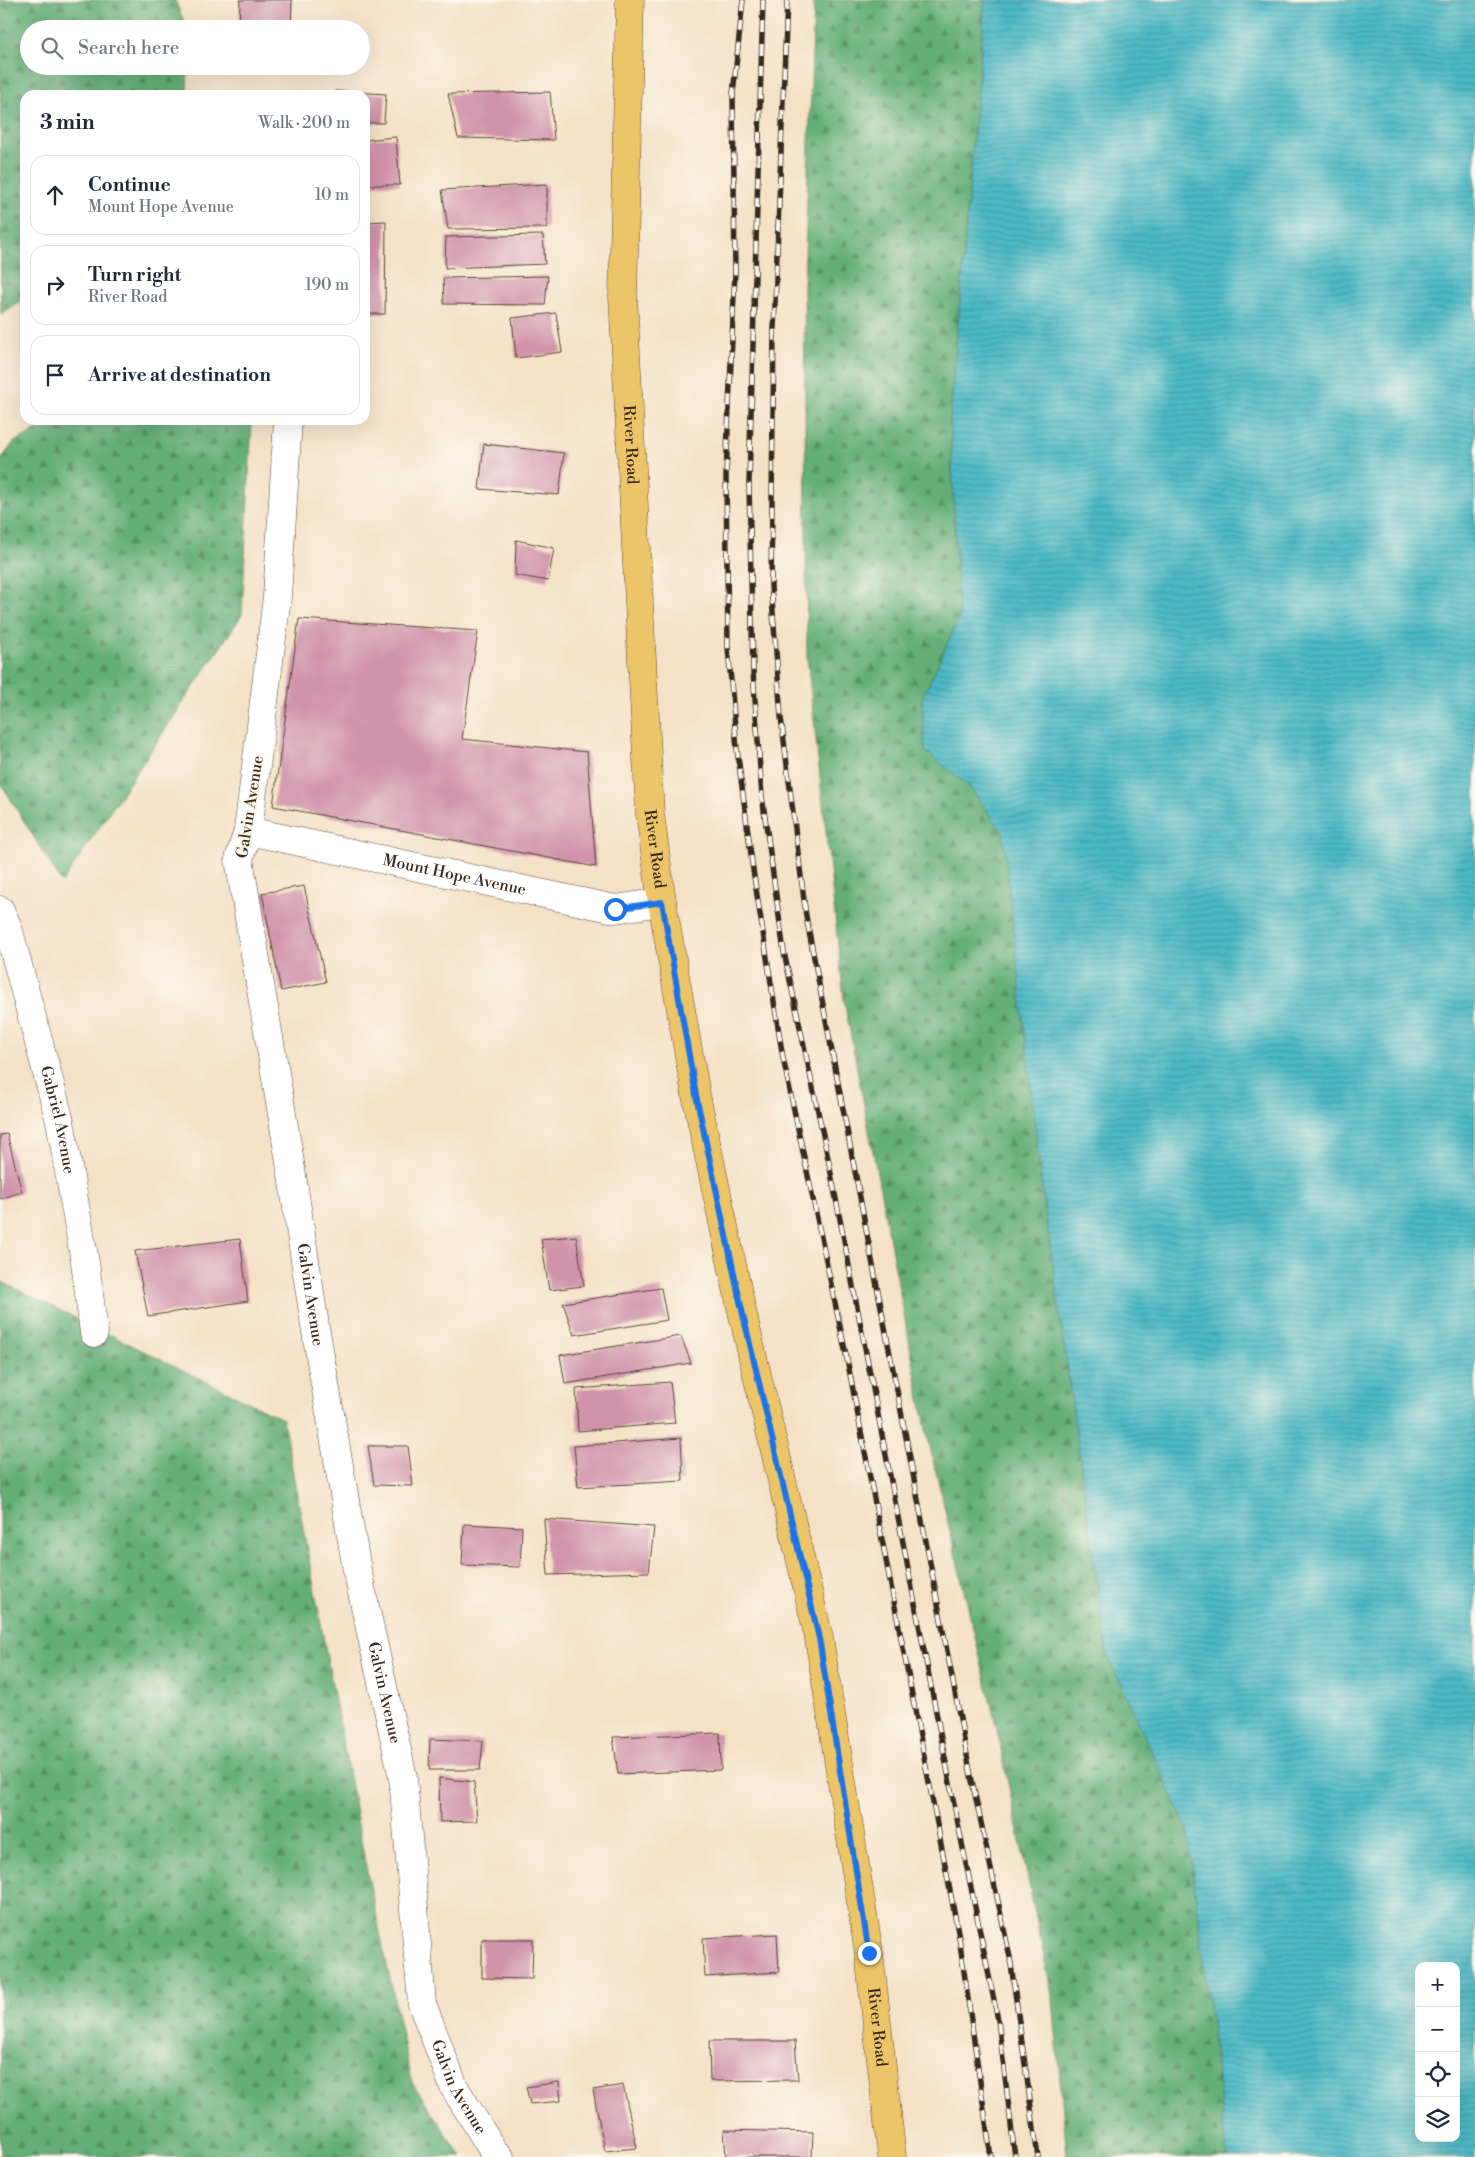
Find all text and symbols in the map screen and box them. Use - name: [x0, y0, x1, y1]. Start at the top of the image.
- search box: [20, 20, 370, 75]
- icon: search: [38, 34, 66, 62]
- text: Search here: [78, 36, 179, 60]
- text: 3 min: [40, 110, 95, 136]
- text: Walk · 200 m: [258, 113, 350, 133]
- text: Continue: [88, 173, 171, 197]
- icon: ahead: [41, 181, 69, 209]
- text: 10 m: [315, 185, 349, 205]
- text: Mount Hope Avenue: [88, 197, 234, 217]
- text: Turn right: [88, 263, 181, 287]
- icon: right: [41, 271, 69, 299]
- text: 190 m: [305, 275, 349, 295]
- text: River Road: [88, 287, 167, 307]
- icon: arrive: [41, 361, 69, 389]
- text: Arrive at destination: [88, 363, 271, 387]
- street label: River Road: [619, 404, 643, 485]
- street label: Galvin Avenue: [232, 754, 268, 860]
- street label: River Road: [639, 808, 670, 890]
- street label: Mount Hope Avenue: [381, 850, 528, 900]
- route start: [604, 898, 627, 921]
- street label: Gabriel Avenue: [36, 1064, 79, 1176]
- street label: Galvin Avenue: [293, 1242, 328, 1348]
- street label: Galvin Avenue: [363, 1640, 405, 1745]
- route end: [858, 1942, 881, 1965]
- map controls: [1415, 1962, 1460, 2142]
- button: +: [1415, 1962, 1460, 2007]
- street label: River Road: [863, 1987, 892, 2068]
- button: −: [1415, 2007, 1460, 2052]
- street label: Galvin Avenue: [427, 2037, 491, 2138]
- button: locate: [1415, 2052, 1460, 2097]
- button: layers: [1415, 2097, 1460, 2142]

